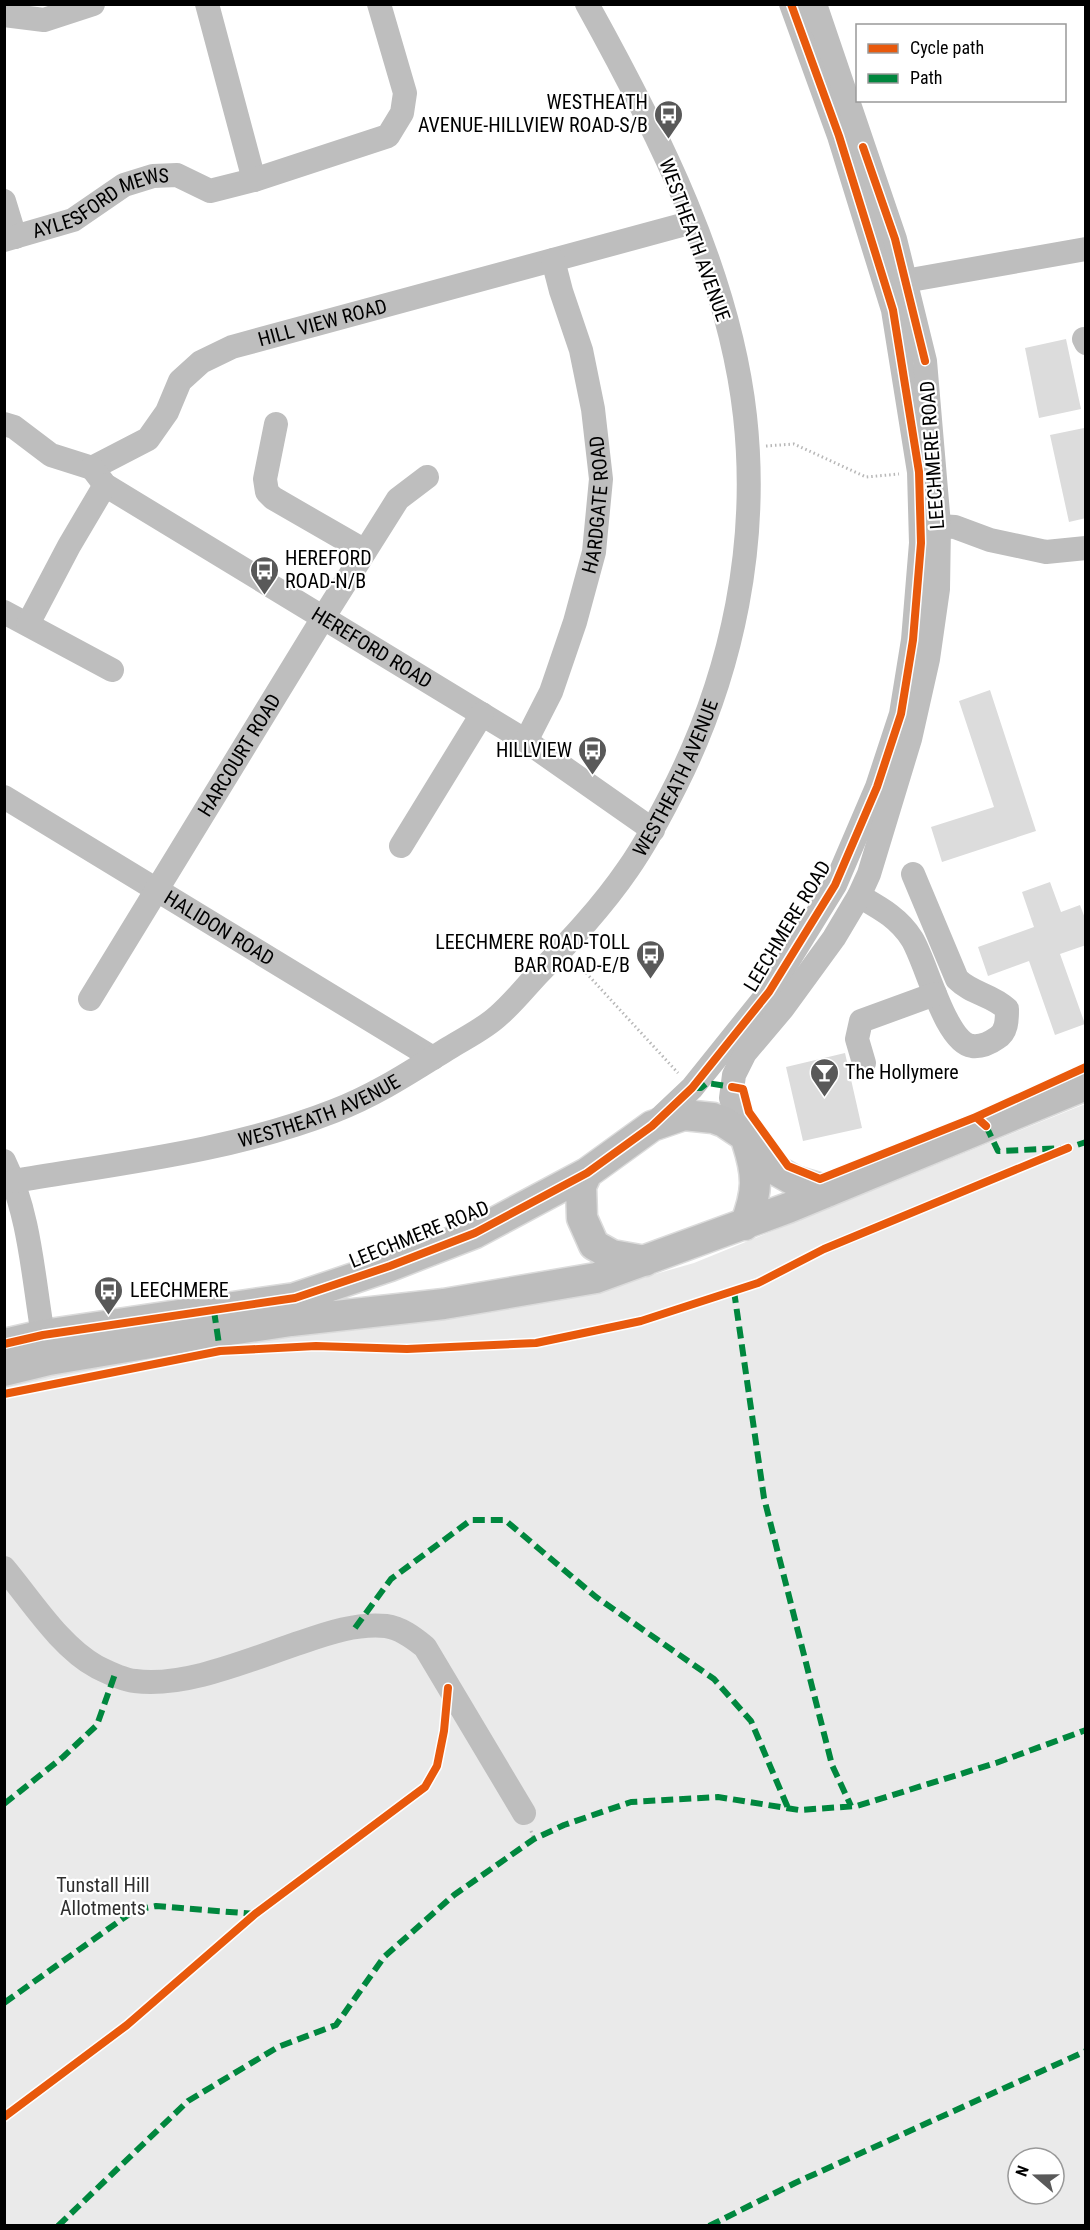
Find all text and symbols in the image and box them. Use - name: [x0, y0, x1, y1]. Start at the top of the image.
- legend: [856, 24, 1066, 102]
- text: Cycle path: [910, 37, 984, 58]
- text: Path: [910, 67, 943, 88]
- place label: WESTHEATH AVENUE-HILLVIEW ROAD-S/B: [418, 90, 648, 137]
- bus stop icon: WESTHEATH AVENUE-HILLVIEW ROAD-S/B: [653, 98, 685, 140]
- street label: WESTHEATH AVENUE: [654, 155, 736, 325]
- street label: AYLESFORD MEWS: [30, 163, 169, 243]
- street label: HILL VIEW ROAD: [255, 294, 389, 351]
- street label: LEECHMERE ROAD: [915, 380, 949, 530]
- street label: HARDGATE ROAD: [577, 434, 613, 576]
- place label: HEREFORD ROAD-N/B: [285, 546, 372, 593]
- bus stop icon: HEREFORD ROAD-N/B: [248, 554, 280, 596]
- street label: HEREFORD ROAD: [307, 602, 437, 693]
- street label: HARCOURT ROAD: [193, 689, 286, 821]
- street label: WESTHEATH AVENUE: [628, 696, 723, 861]
- bus stop icon: HILLVIEW: [577, 734, 609, 776]
- place label: HILLVIEW: [496, 738, 572, 762]
- street label: LEECHMERE ROAD: [738, 856, 836, 996]
- street label: HALIDON ROAD: [160, 885, 279, 971]
- place label: LEECHMERE ROAD-TOLL BAR ROAD-E/B: [435, 930, 630, 977]
- bus stop icon: LEECHMERE ROAD-TOLL BAR ROAD-E/B: [635, 938, 667, 980]
- bar icon: The Hollymere: [808, 1056, 840, 1098]
- place label: The Hollymere: [845, 1060, 959, 1084]
- street label: WESTHEATH AVENUE: [236, 1069, 404, 1152]
- street label: LEECHMERE ROAD: [346, 1195, 492, 1273]
- bus stop icon: LEECHMERE: [93, 1274, 125, 1316]
- place label: LEECHMERE: [130, 1278, 229, 1302]
- park label: Tunstall Hill Allotments: [56, 1873, 150, 1920]
- north arrow: [1006, 2146, 1066, 2206]
- text: N: [1012, 2163, 1033, 2179]

